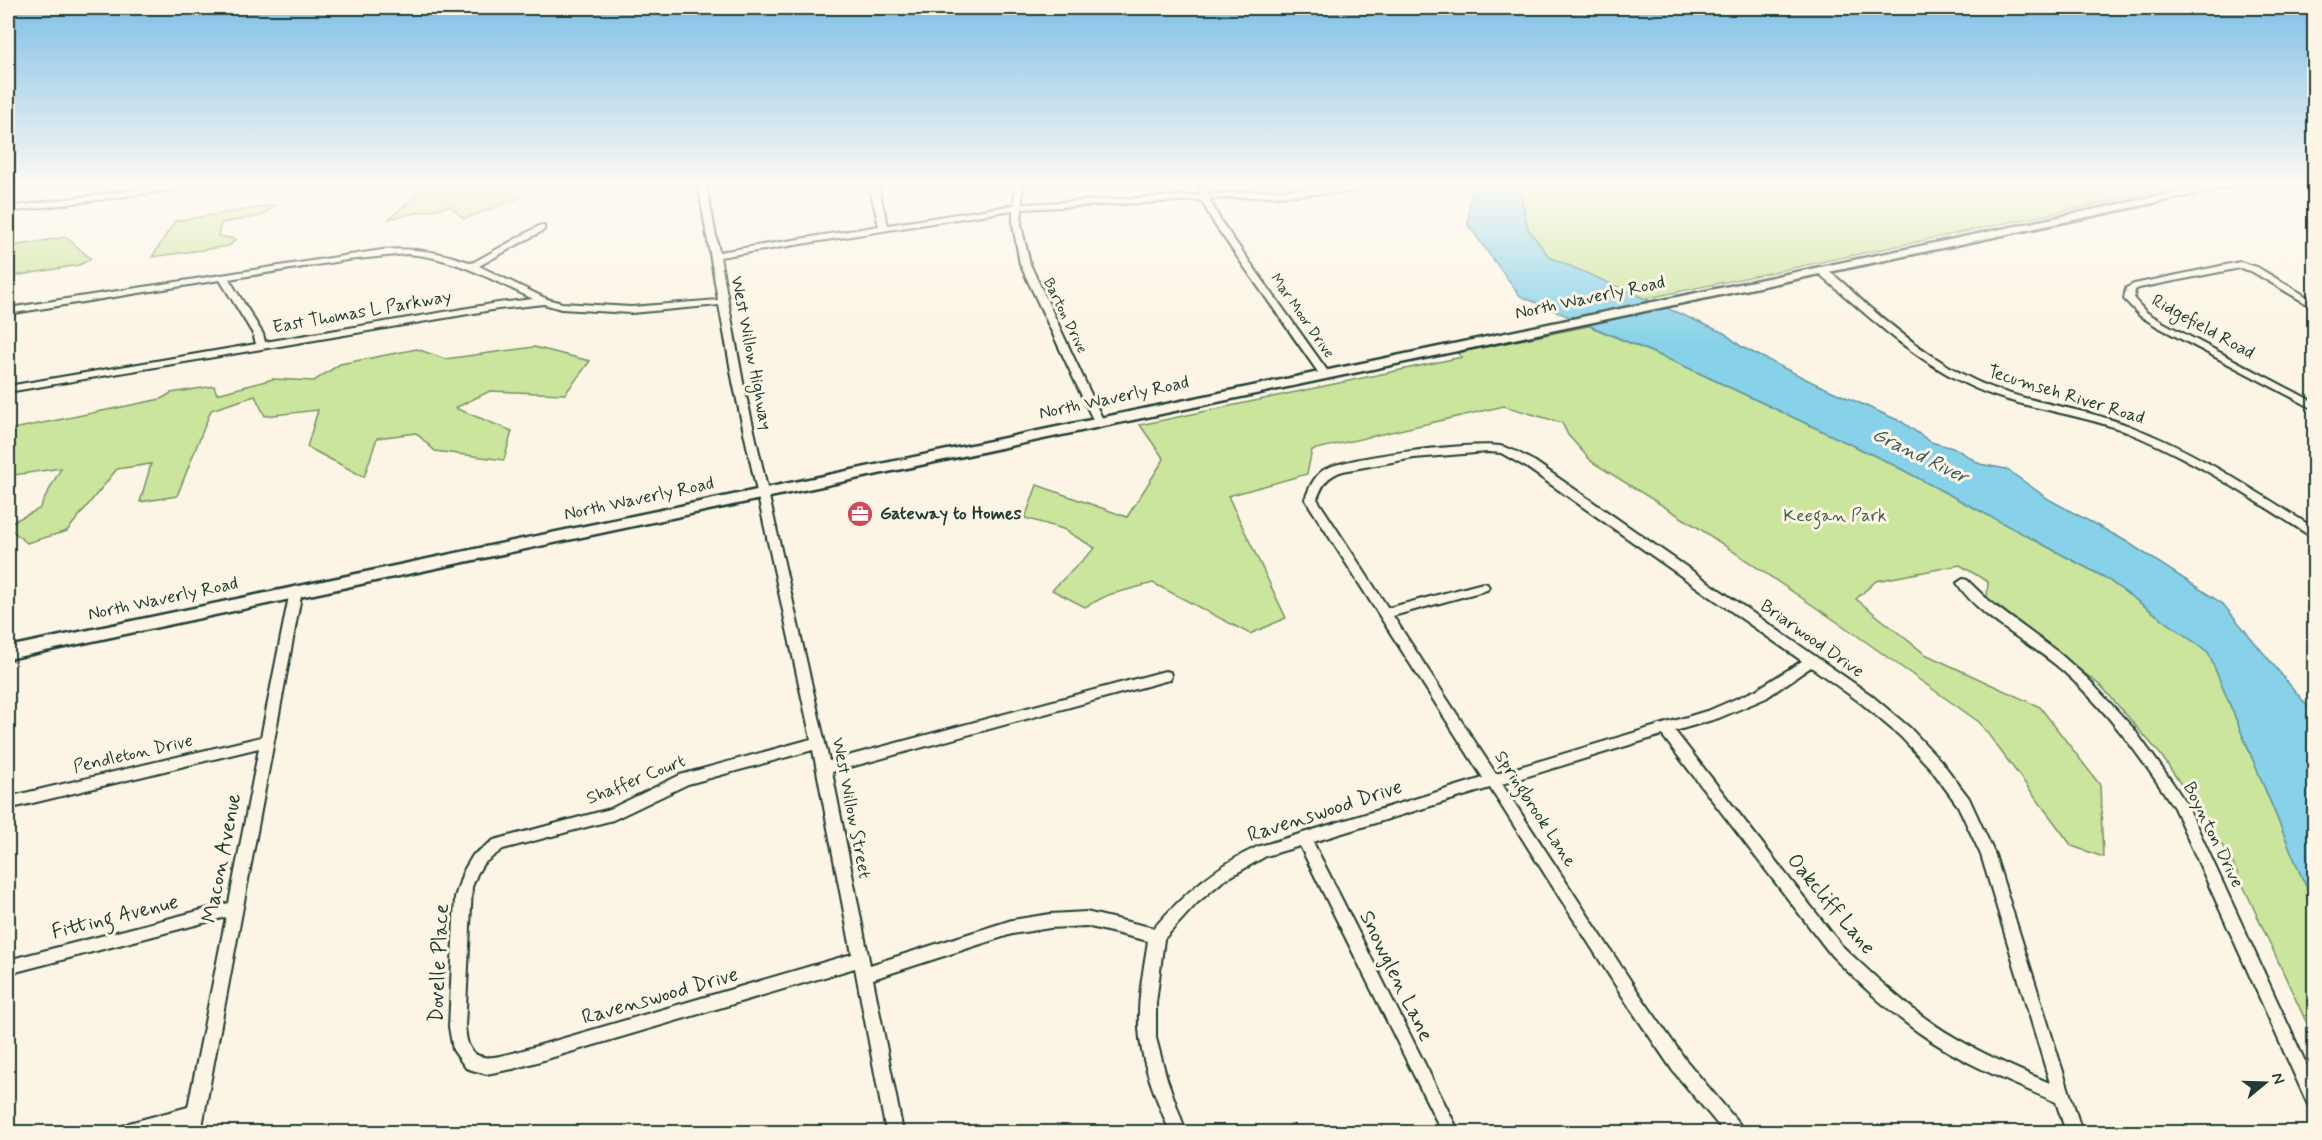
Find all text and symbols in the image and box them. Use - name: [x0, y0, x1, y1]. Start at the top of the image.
- street label: Mar Moor Drive: [1265, 270, 1339, 363]
- street label: North Waverly Road: [1513, 270, 1667, 326]
- street label: West Willow Highway: [723, 274, 778, 432]
- street label: Barton Drive: [1038, 275, 1092, 357]
- street label: East Thomas L Parkway: [271, 284, 453, 340]
- street label: Ridgefield Road: [2147, 289, 2259, 366]
- street label: Tecumseh River Road: [1985, 360, 2147, 430]
- street label: North Waverly Road: [1037, 370, 1191, 426]
- water label: Grand River: [1868, 421, 1975, 492]
- street label: North Waverly Road: [562, 471, 716, 527]
- office icon: Gateway to Homes: [845, 499, 875, 529]
- place label: Gateway to Homes: [880, 502, 1022, 526]
- park label: Keegan Park: [1783, 504, 1887, 530]
- street label: North Waverly Road: [86, 571, 240, 627]
- street label: Briarwood Drive: [1755, 594, 1869, 684]
- street label: Pendleton Drive: [71, 729, 195, 779]
- street label: West Willow Street: [826, 735, 876, 881]
- street label: Springbrook Lane: [1487, 746, 1582, 873]
- street label: Shaffer Court: [583, 749, 689, 811]
- street label: Ravenswood Drive: [1244, 773, 1406, 849]
- street label: Boynton Drive: [2177, 778, 2249, 892]
- street label: Macon Avenue: [196, 791, 248, 925]
- street label: Oakcliff Lane: [1780, 847, 1882, 961]
- street label: Fitting Avenue: [49, 888, 182, 948]
- street label: Dovelle Place: [422, 903, 456, 1023]
- street label: Snowglen Lane: [1352, 906, 1440, 1046]
- street label: Ravenswood Drive: [579, 960, 741, 1032]
- north arrow: [2235, 1053, 2295, 1113]
- text: N: [2266, 1070, 2289, 1087]

